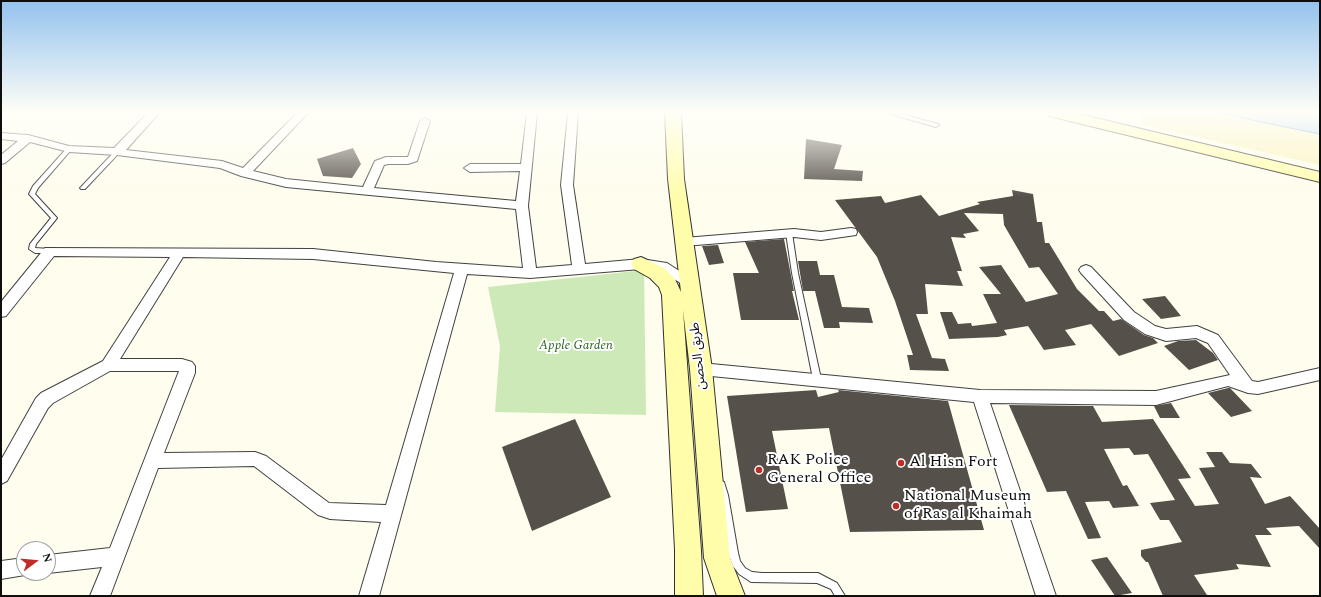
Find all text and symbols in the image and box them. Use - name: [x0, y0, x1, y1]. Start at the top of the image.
- street label: طريق الحصن: [688, 321, 710, 391]
- park label: Apple Garden: [539, 338, 613, 354]
- place label: RAK Police General Office: [767, 451, 871, 489]
- place label: Al Hisn Fort: [909, 453, 998, 473]
- marker: Al Hisn Fort: [896, 458, 906, 468]
- marker: RAK Police General Office: [754, 465, 764, 475]
- place label: National Museum of Ras al Khaimah: [904, 487, 1032, 525]
- marker: National Museum of Ras al Khaimah: [891, 501, 901, 511]
- north arrow: [16, 541, 56, 581]
- text: N: [38, 551, 56, 564]

